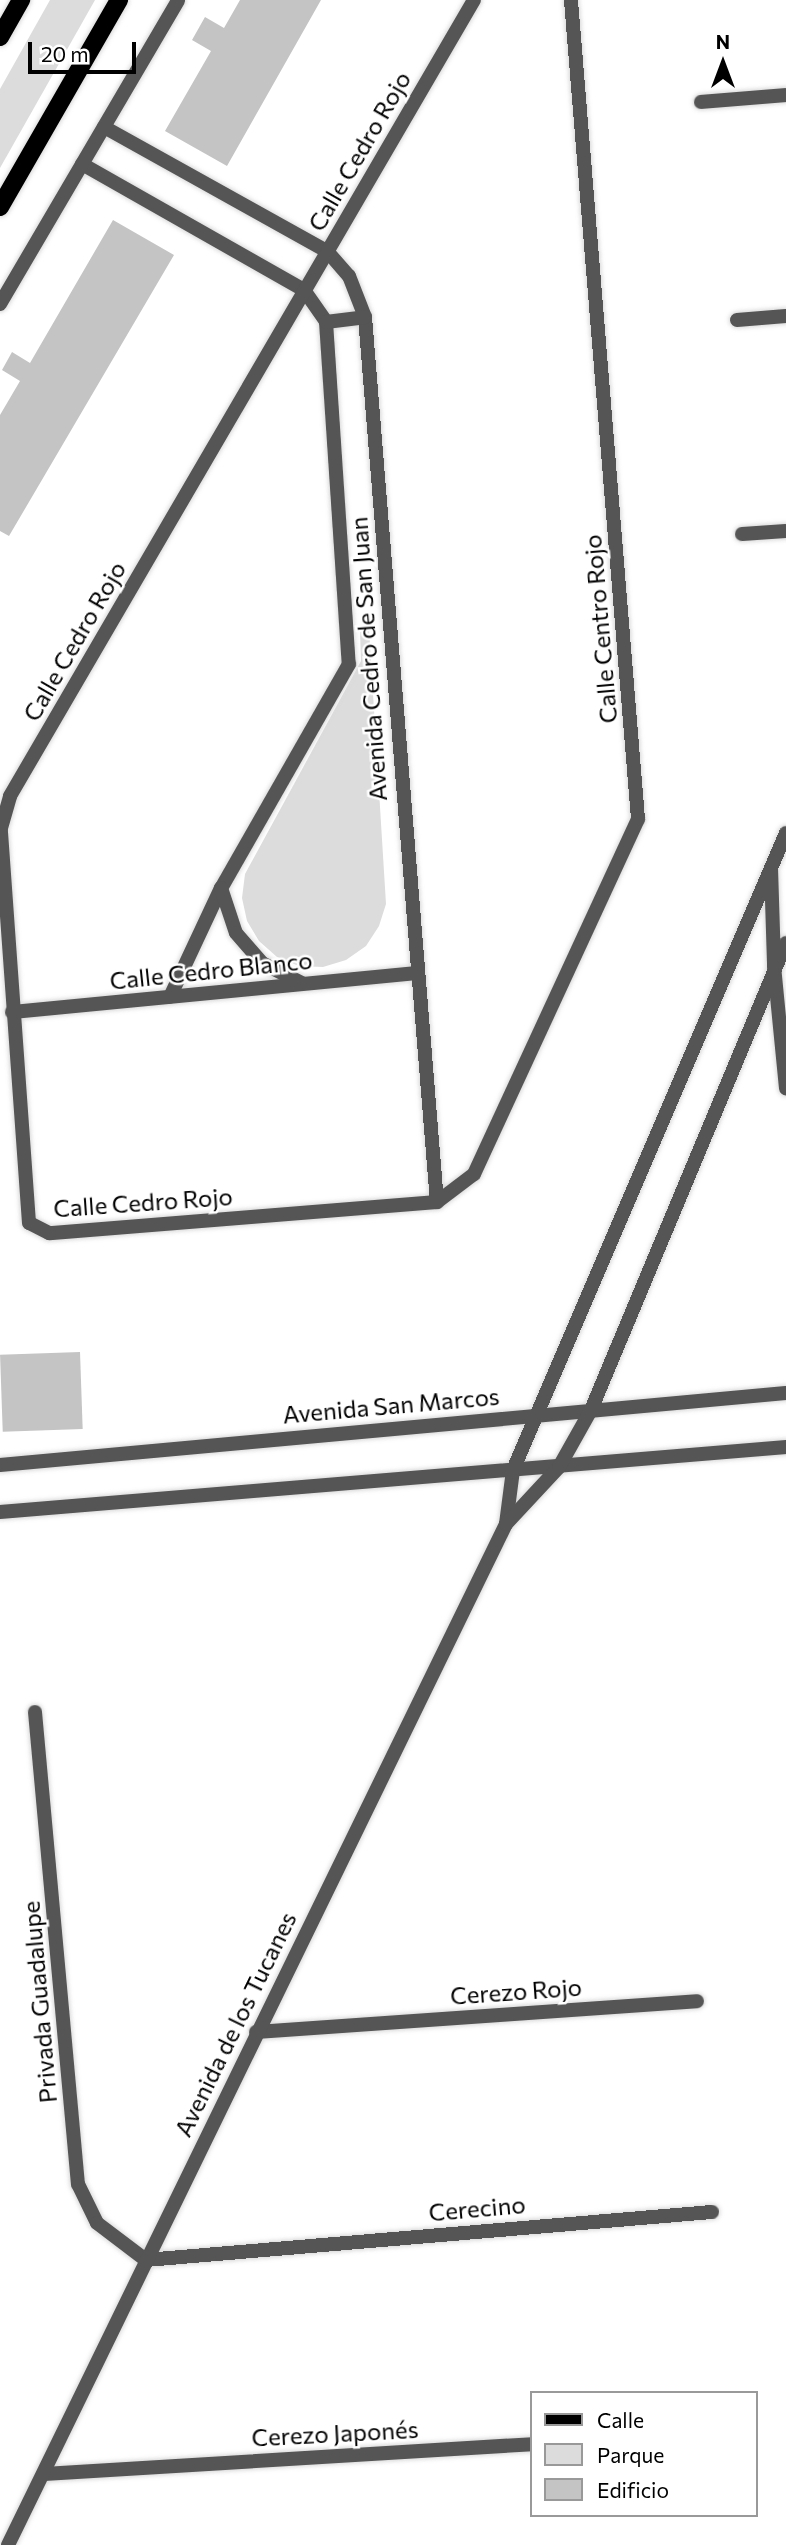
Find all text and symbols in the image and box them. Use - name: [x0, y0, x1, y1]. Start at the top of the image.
- scale bar: [32, 28, 140, 72]
- north arrow: [688, 28, 758, 98]
- text: N: [716, 30, 730, 53]
- text: 20 m: [41, 41, 89, 66]
- street label: Calle Cedro Rojo: [302, 66, 416, 236]
- street label: Avenida Cedro de San Juan: [344, 516, 392, 802]
- street label: Calle Centro Rojo: [577, 533, 623, 725]
- street label: Calle Cedro Rojo: [17, 556, 131, 726]
- street label: Calle Cedro Blanco: [108, 945, 314, 995]
- street label: Calle Cedro Rojo: [52, 1181, 234, 1223]
- street label: Avenida San Marcos: [281, 1381, 501, 1429]
- street label: Privada Guadalupe: [16, 1900, 62, 2104]
- street label: Avenida de los Tucanes: [168, 1907, 302, 2141]
- street label: Cerezo Rojo: [449, 1972, 583, 2010]
- street label: Cerecino: [427, 2189, 527, 2227]
- legend: [530, 2391, 758, 2517]
- text: Calle: [597, 2407, 644, 2432]
- street label: Cerezo Japonés: [251, 2414, 419, 2452]
- text: Parque: [597, 2442, 664, 2467]
- text: Edificio: [597, 2477, 669, 2502]

